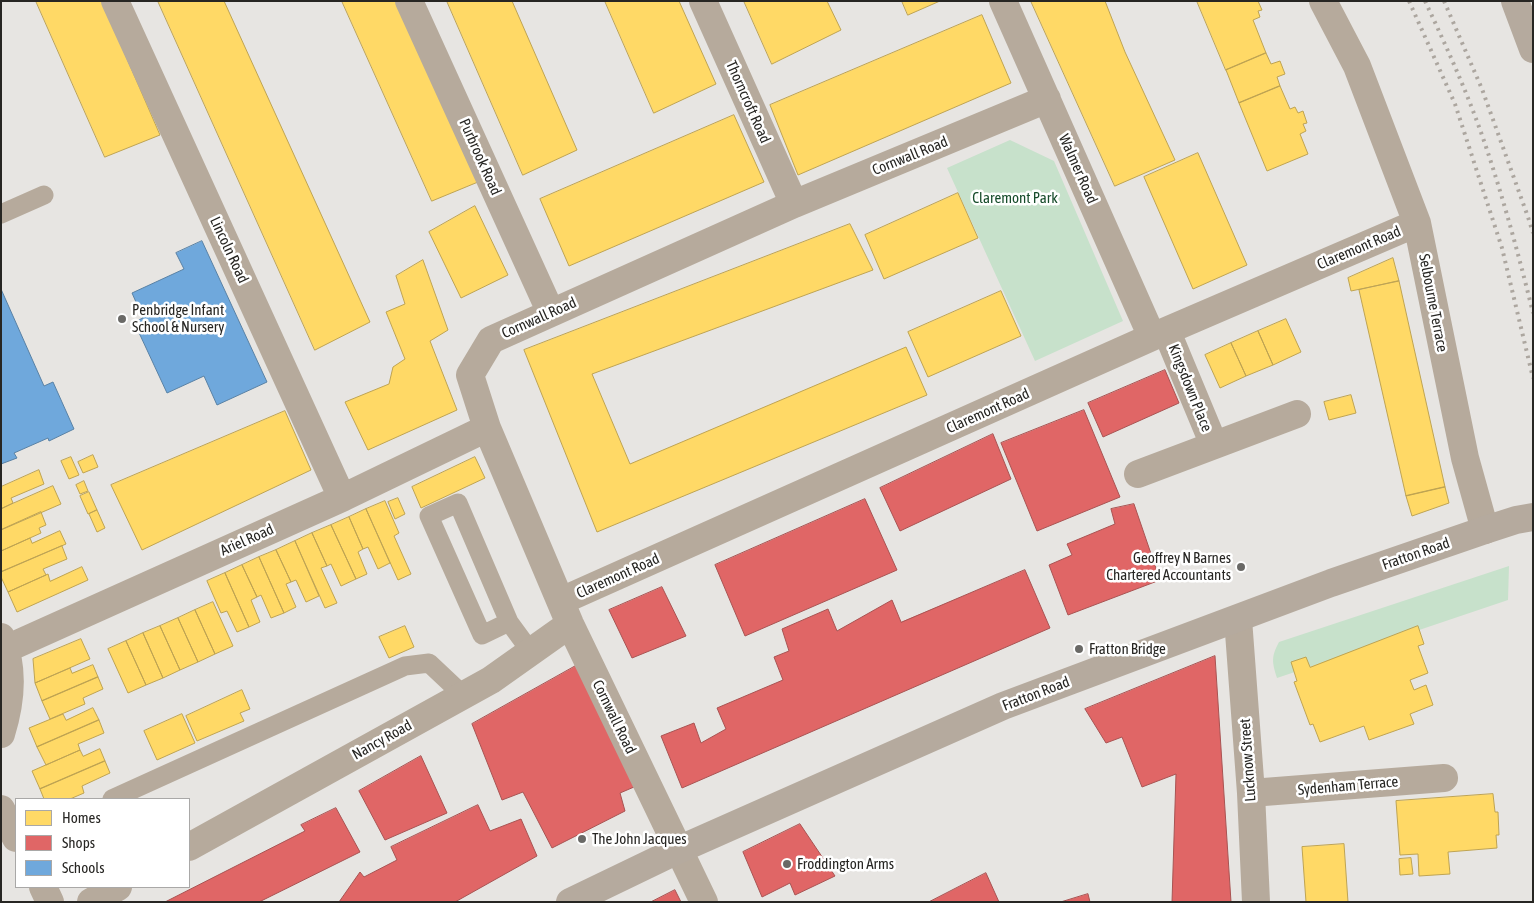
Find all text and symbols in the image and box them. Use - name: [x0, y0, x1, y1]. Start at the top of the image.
- street label: Thorncroft Road: [722, 58, 774, 146]
- street label: Purbrook Road: [455, 116, 505, 198]
- street label: Walmer Road: [1055, 131, 1101, 207]
- street label: Cornwall Road: [870, 133, 950, 179]
- park label: Claremont Park: [972, 189, 1058, 207]
- street label: Lincoln Road: [206, 214, 252, 286]
- street label: Claremont Road: [1314, 222, 1404, 274]
- street label: Selbourne Terrace: [1415, 252, 1451, 354]
- street label: Cornwall Road: [499, 294, 579, 342]
- place label: Penbridge Infant School & Nursery: [132, 301, 224, 336]
- marker: Penbridge Infant School & Nursery: [116, 313, 128, 325]
- street label: Kingsdown Place: [1164, 342, 1216, 434]
- street label: Claremont Road: [944, 385, 1032, 437]
- street label: Ariel Road: [217, 520, 277, 560]
- street label: Fratton Road: [1380, 534, 1452, 574]
- place label: Geoffrey N Barnes Chartered Accountants: [1106, 549, 1231, 584]
- street label: Claremont Road: [574, 550, 662, 602]
- marker: Geoffrey N Barnes Chartered Accountants: [1235, 561, 1247, 573]
- place label: Fratton Bridge: [1089, 640, 1166, 658]
- marker: Fratton Bridge: [1073, 643, 1085, 655]
- street label: Fratton Road: [1000, 673, 1072, 715]
- street label: Cornwall Road: [588, 677, 640, 757]
- street label: Nancy Road: [349, 716, 415, 764]
- street label: Lucknow Street: [1236, 718, 1260, 802]
- street label: Sydenham Terrace: [1297, 773, 1399, 799]
- legend: [15, 798, 190, 888]
- text: Homes: [62, 809, 101, 826]
- place label: The John Jacques: [592, 830, 687, 848]
- marker: The John Jacques: [576, 833, 588, 845]
- text: Shops: [62, 834, 95, 851]
- place label: Froddington Arms: [797, 855, 894, 873]
- marker: Froddington Arms: [781, 858, 793, 870]
- text: Schools: [62, 859, 105, 876]

